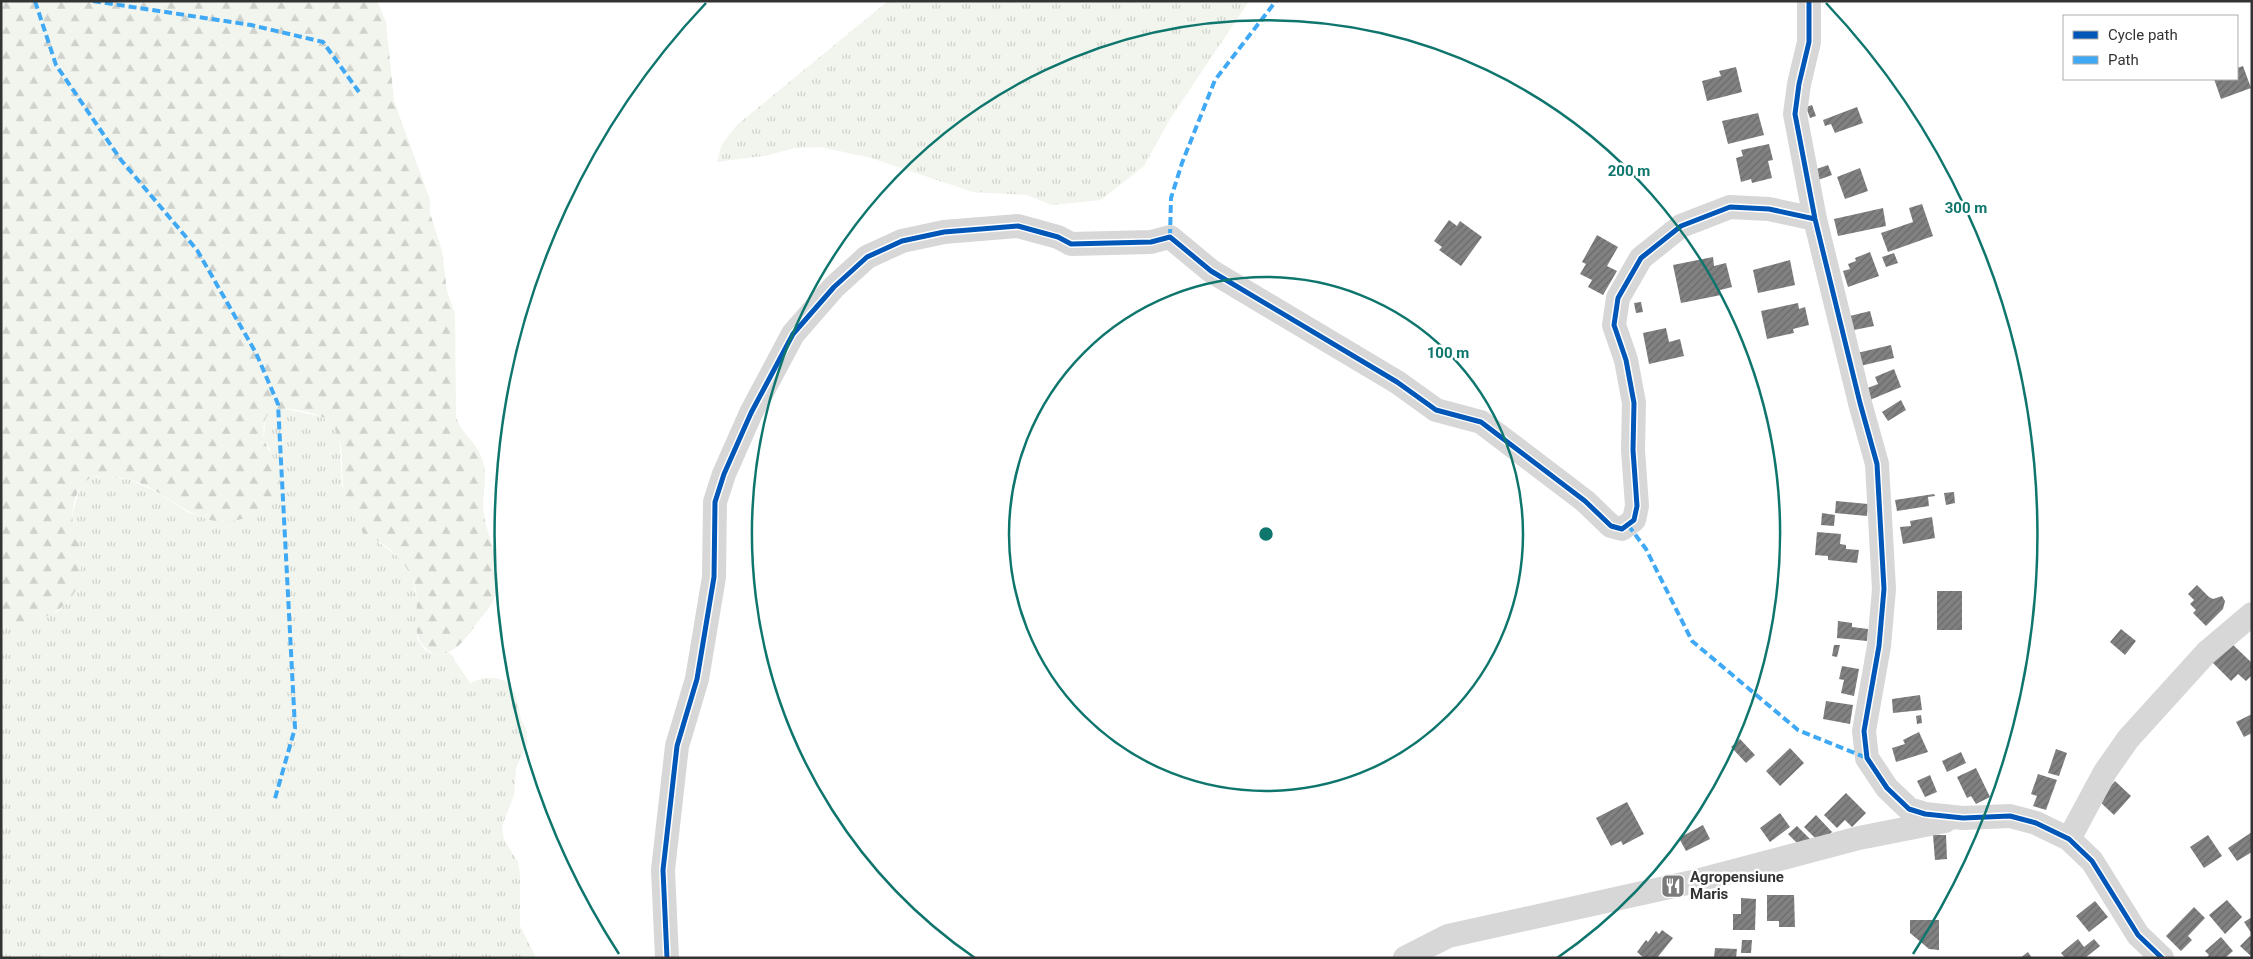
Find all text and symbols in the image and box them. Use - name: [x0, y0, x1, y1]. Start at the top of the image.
- legend: [2063, 15, 2238, 80]
- text: Cycle path: [2108, 26, 2178, 44]
- text: Path: [2108, 51, 2139, 69]
- text: 200 m: [1608, 162, 1650, 180]
- text: 300 m: [1945, 199, 1987, 217]
- text: 100 m: [1427, 344, 1469, 362]
- centre of rings: [1257, 525, 1275, 543]
- place label: Agropensiune Maris: [1690, 868, 1784, 903]
- restaurant icon: Agropensiune Maris: [1660, 873, 1686, 899]

